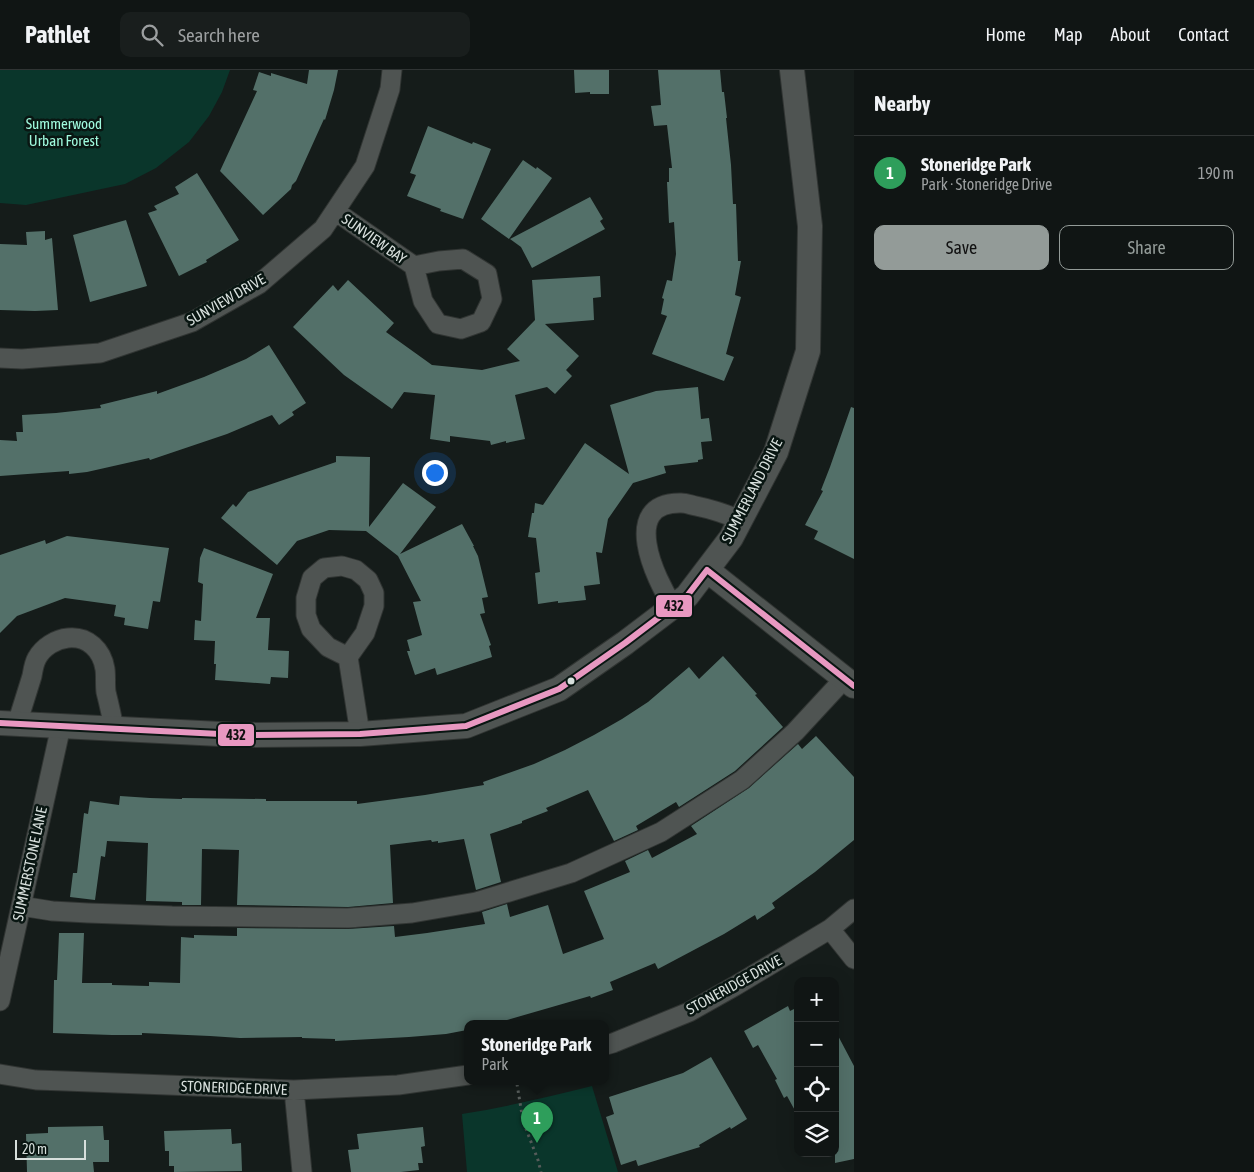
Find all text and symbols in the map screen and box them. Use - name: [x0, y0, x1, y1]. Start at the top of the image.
- search box: [120, 12, 470, 57]
- text: Pathlet: [25, 21, 90, 48]
- icon: search: [138, 21, 166, 49]
- text: Search here: [178, 24, 260, 46]
- text: Home: [986, 24, 1026, 45]
- text: Map: [1054, 24, 1083, 45]
- text: About: [1111, 24, 1150, 45]
- text: Contact: [1178, 24, 1229, 45]
- text: Nearby: [874, 91, 930, 115]
- park label: Summerwood Urban Forest: [26, 115, 102, 149]
- text: Stoneridge Park: [921, 153, 1031, 175]
- text: 1: [886, 164, 894, 182]
- text: 190 m: [1198, 164, 1234, 182]
- text: Park · Stoneridge Drive: [921, 175, 1052, 193]
- street label: SUNVIEW BAY: [339, 210, 410, 267]
- button: Save: [874, 225, 1049, 270]
- button: Share: [1059, 225, 1234, 270]
- street label: SUNVIEW DRIVE: [183, 270, 269, 329]
- street label: SUMMERLAND DRIVE: [718, 435, 786, 546]
- your location: [422, 460, 448, 486]
- line badge: 432: [655, 594, 693, 618]
- text: 432: [663, 598, 684, 614]
- unlabelled marker: [566, 676, 576, 686]
- line badge: 432: [217, 723, 255, 747]
- text: 432: [225, 727, 246, 743]
- street label: SUMMERSTONE LANE: [9, 805, 50, 922]
- street label: STONERIDGE DRIVE: [683, 951, 785, 1018]
- map controls: [794, 977, 839, 1157]
- button: +: [794, 977, 839, 1022]
- popup: [464, 1020, 609, 1085]
- button: −: [794, 1022, 839, 1067]
- text: Stoneridge Park: [482, 1033, 591, 1055]
- text: Park: [482, 1055, 508, 1073]
- button: locate: [794, 1067, 839, 1112]
- street label: STONERIDGE DRIVE: [181, 1077, 288, 1098]
- pin: 1: [521, 1102, 553, 1143]
- button: layers: [794, 1112, 839, 1157]
- scale bar: [15, 1137, 86, 1160]
- text: 20 m: [22, 1141, 47, 1157]

